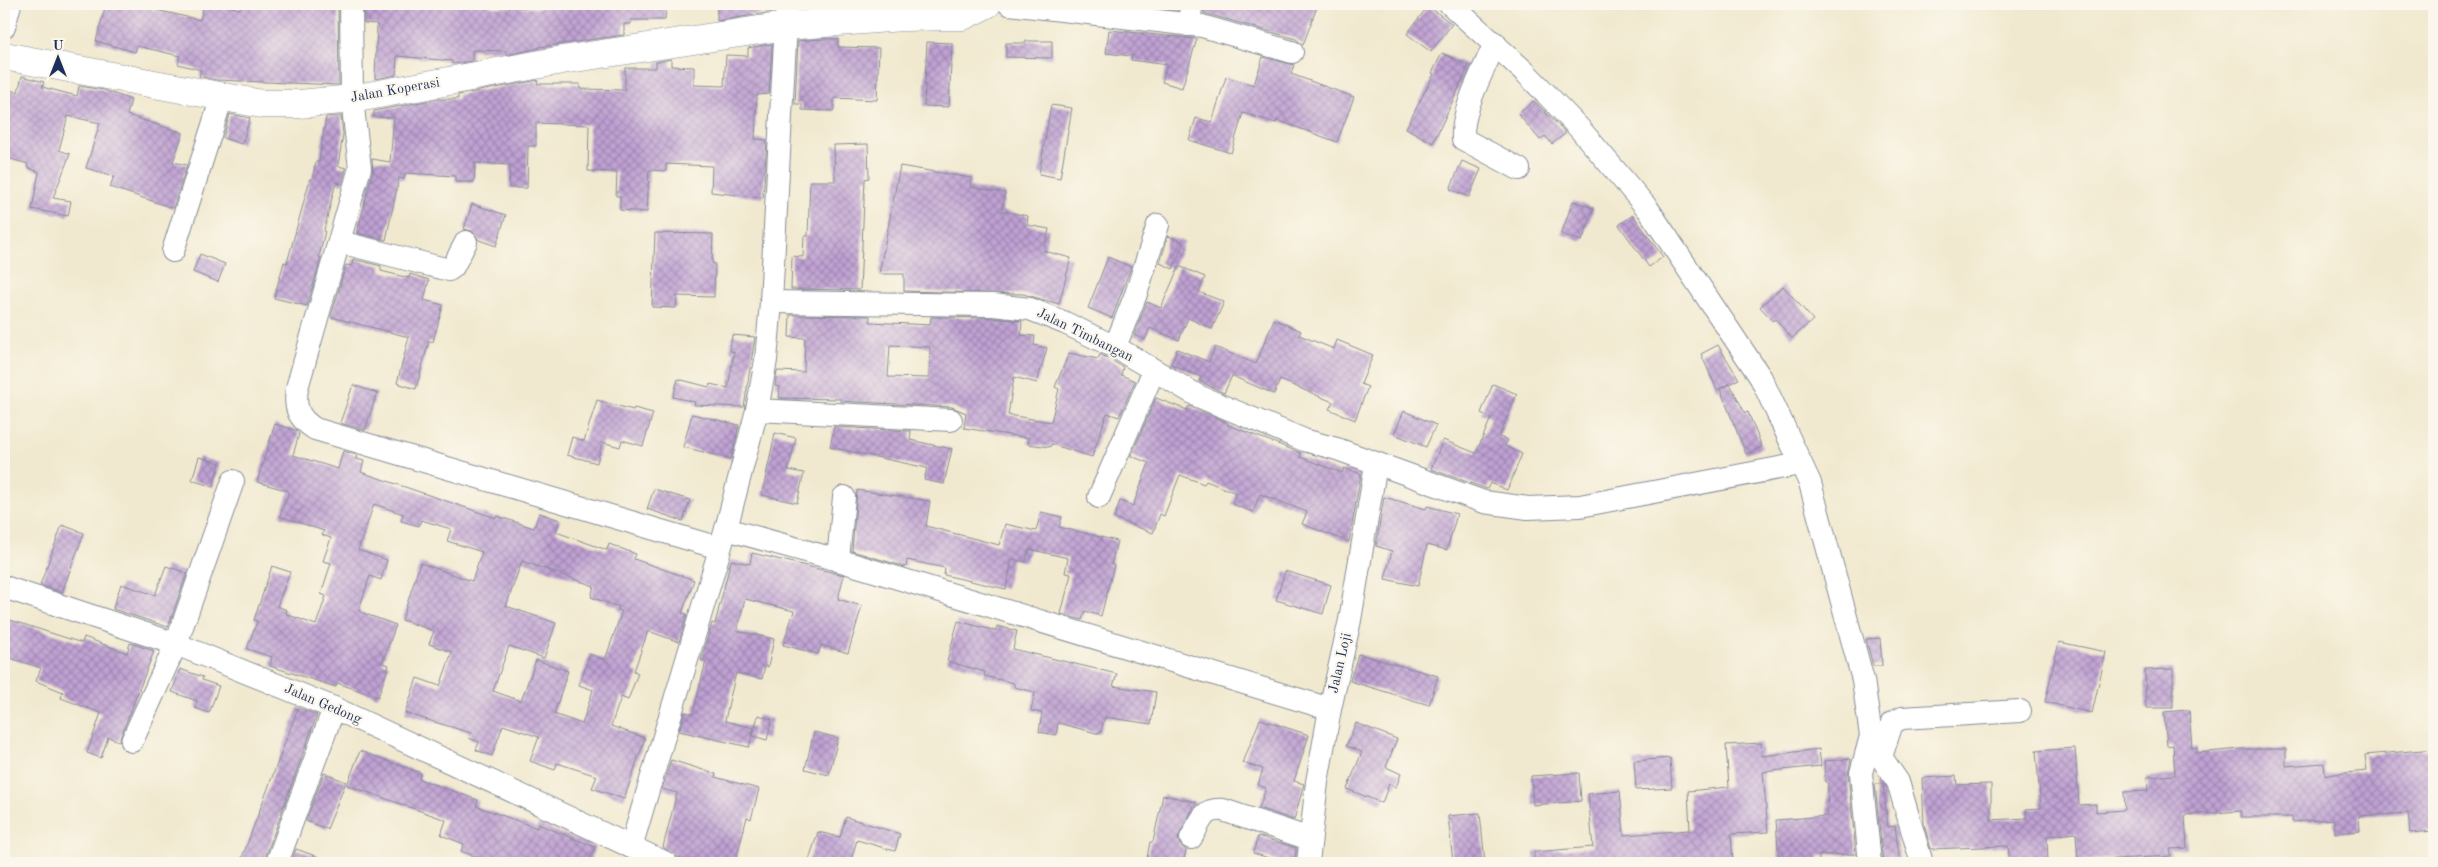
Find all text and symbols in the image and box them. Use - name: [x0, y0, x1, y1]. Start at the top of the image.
- north arrow: [32, 32, 82, 82]
- text: U: [52, 39, 64, 53]
- street label: Jalan Koperasi: [349, 75, 441, 105]
- street label: Jalan Timbangan: [1035, 306, 1136, 365]
- street label: Jalan Loji: [1326, 631, 1354, 694]
- street label: Jalan Gedong: [282, 681, 364, 727]

